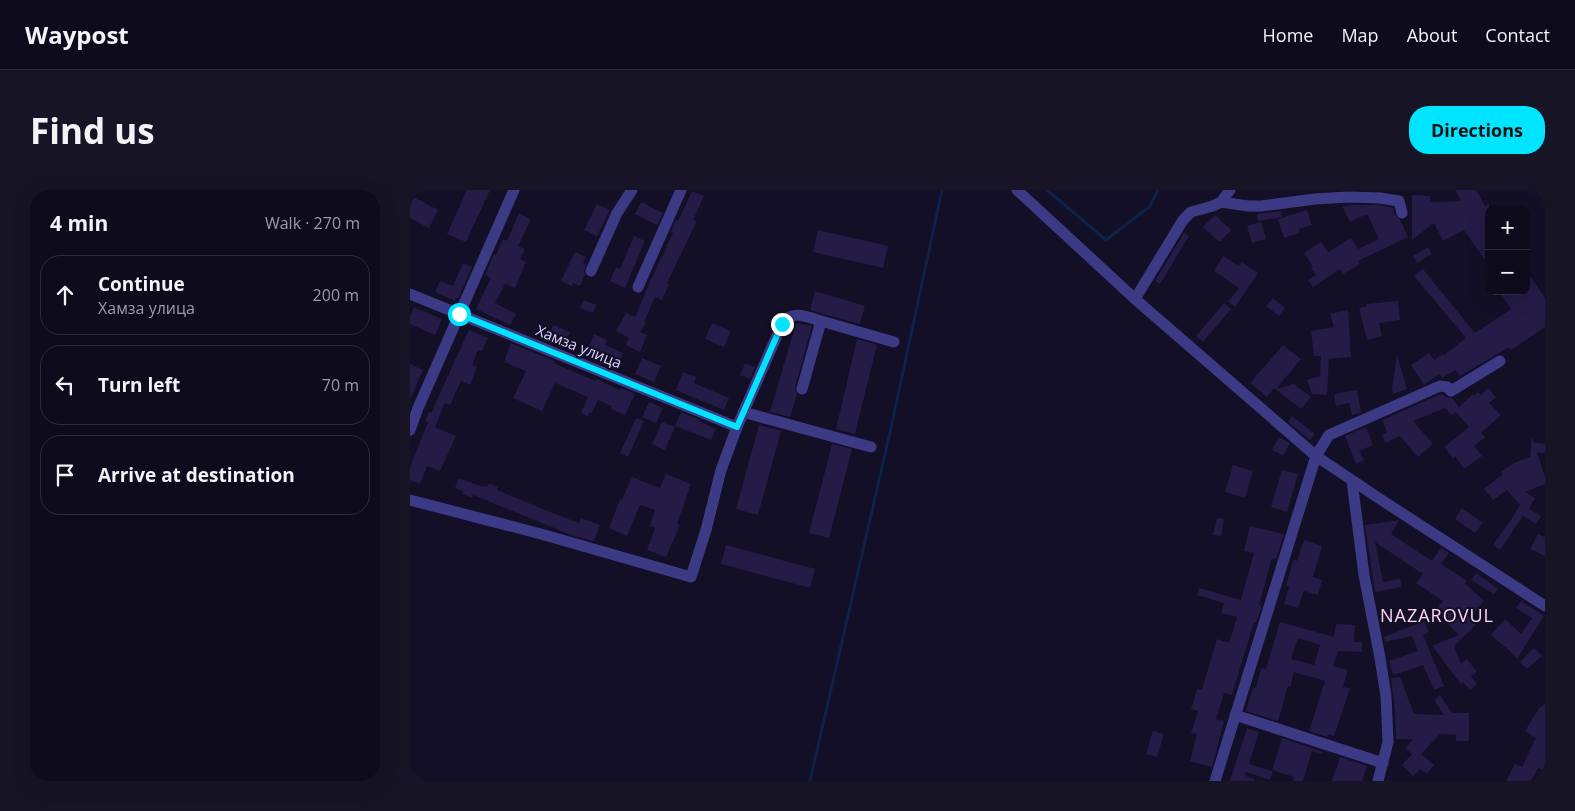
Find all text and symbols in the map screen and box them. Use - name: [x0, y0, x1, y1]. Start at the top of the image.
- text: Waypost: [25, 18, 129, 51]
- text: Home: [1263, 23, 1313, 47]
- text: Map: [1341, 23, 1379, 47]
- text: About: [1407, 23, 1457, 47]
- text: Contact: [1485, 23, 1550, 47]
- button: Directions: [1409, 106, 1545, 154]
- text: Find us: [30, 107, 155, 154]
- map controls: [1485, 205, 1530, 295]
- button: +: [1485, 205, 1530, 250]
- text: 4 min: [50, 209, 108, 237]
- text: Walk · 270 m: [265, 212, 360, 234]
- button: −: [1485, 250, 1530, 295]
- text: Continue: [98, 271, 185, 297]
- icon: ahead: [51, 281, 79, 309]
- text: 200 m: [313, 284, 359, 306]
- text: Хамза улица: [98, 297, 195, 319]
- route start: [448, 303, 471, 326]
- route end: [771, 313, 794, 336]
- street label: Хамза улица: [533, 320, 625, 372]
- icon: left: [51, 371, 79, 399]
- text: Turn left: [98, 372, 180, 398]
- text: 70 m: [322, 374, 359, 396]
- icon: arrive: [51, 461, 79, 489]
- text: Arrive at destination: [98, 462, 295, 488]
- district label: NAZAROVUL: [1380, 603, 1494, 627]

